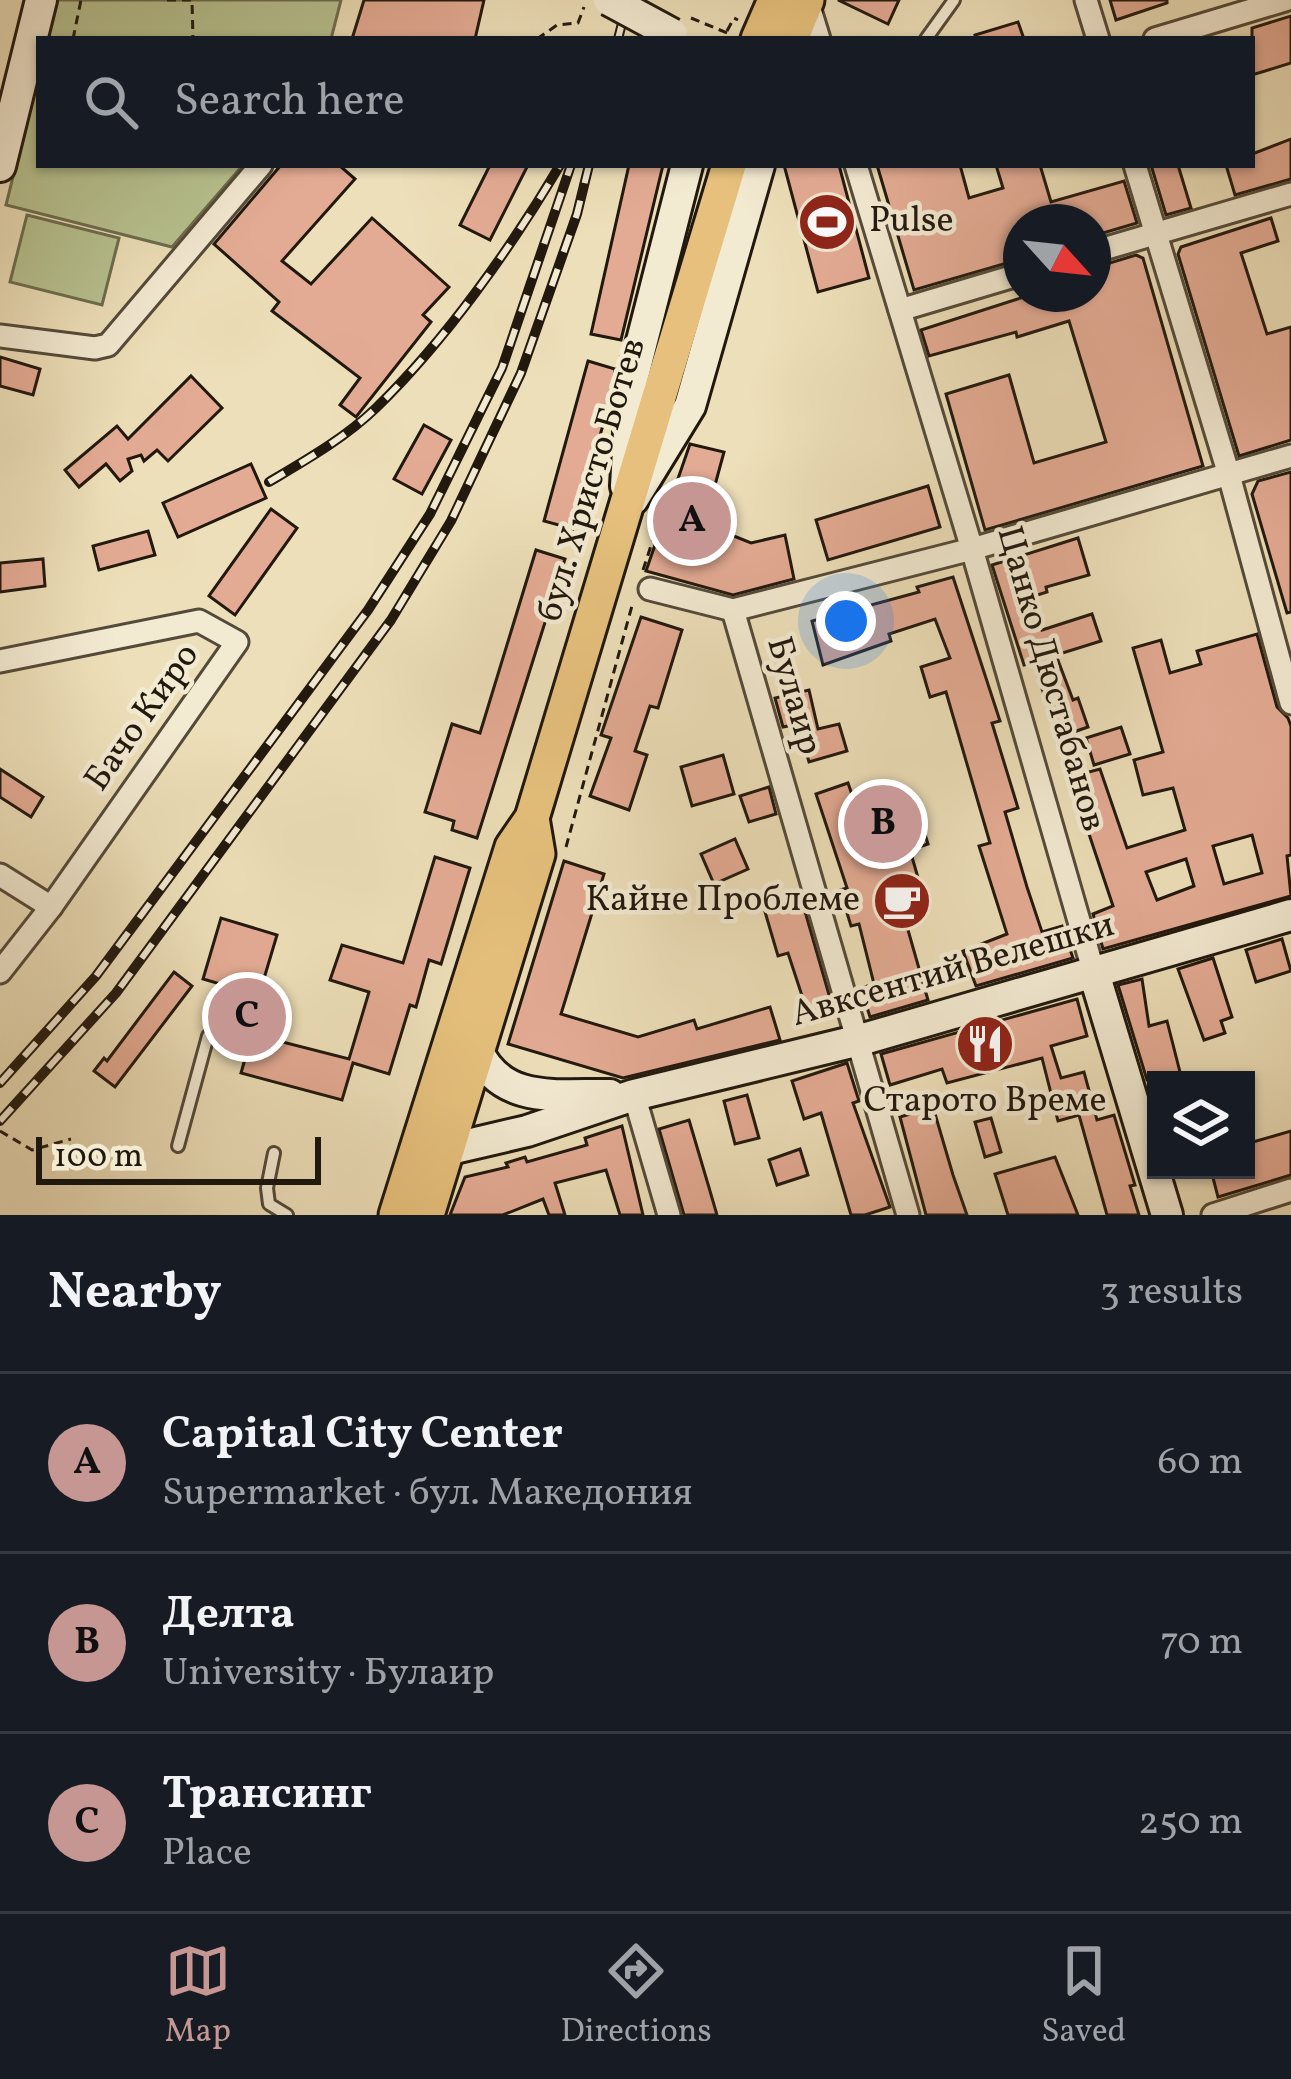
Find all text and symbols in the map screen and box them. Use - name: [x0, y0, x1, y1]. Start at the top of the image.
- search box: [36, 36, 1255, 168]
- icon: search: [78, 69, 144, 135]
- text: Search here: [174, 71, 405, 134]
- sports icon: Pulse: [796, 191, 858, 253]
- place label: Pulse: [869, 197, 953, 247]
- north arrow: [1003, 204, 1111, 312]
- street label: бул. Христо Ботев: [526, 332, 660, 628]
- pin: A: [653, 476, 731, 566]
- street label: Цанко Дюстабанов: [983, 521, 1117, 837]
- your location: [816, 591, 876, 651]
- street label: Булаир: [752, 631, 834, 761]
- street label: Бачо Киро: [74, 634, 212, 802]
- pin: B: [844, 779, 922, 869]
- cafe icon: Кайне Проблеме: [871, 870, 933, 932]
- place label: Кайне Проблеме: [586, 876, 860, 926]
- street label: Авксентий Велешки: [786, 901, 1120, 1041]
- pin: C: [208, 972, 286, 1062]
- restaurant icon: Старото Време: [954, 1013, 1016, 1075]
- map controls: [1147, 1071, 1255, 1179]
- button: layers: [1147, 1071, 1255, 1179]
- place label: Старото Време: [864, 1077, 1106, 1127]
- scale bar: [36, 1131, 321, 1184]
- text: 100 m: [54, 1135, 143, 1181]
- text: Nearby: [48, 1258, 222, 1329]
- text: 3 results: [1100, 1266, 1243, 1320]
- text: Capital City Center: [162, 1404, 563, 1467]
- text: A: [73, 1436, 101, 1490]
- text: 60 m: [1158, 1436, 1243, 1490]
- text: Supermarket · бул. Македония: [162, 1467, 693, 1521]
- text: Делта: [162, 1584, 295, 1647]
- text: B: [74, 1616, 100, 1670]
- text: 70 m: [1160, 1616, 1243, 1670]
- text: University · Булаир: [162, 1647, 494, 1701]
- text: Трансинг: [162, 1764, 372, 1827]
- text: C: [74, 1796, 100, 1850]
- text: 250 m: [1138, 1796, 1243, 1850]
- text: Place: [162, 1827, 252, 1881]
- tab: Map: [165, 1938, 231, 2056]
- tab: Directions: [560, 1938, 712, 2056]
- tab: Saved: [1041, 1938, 1126, 2056]

